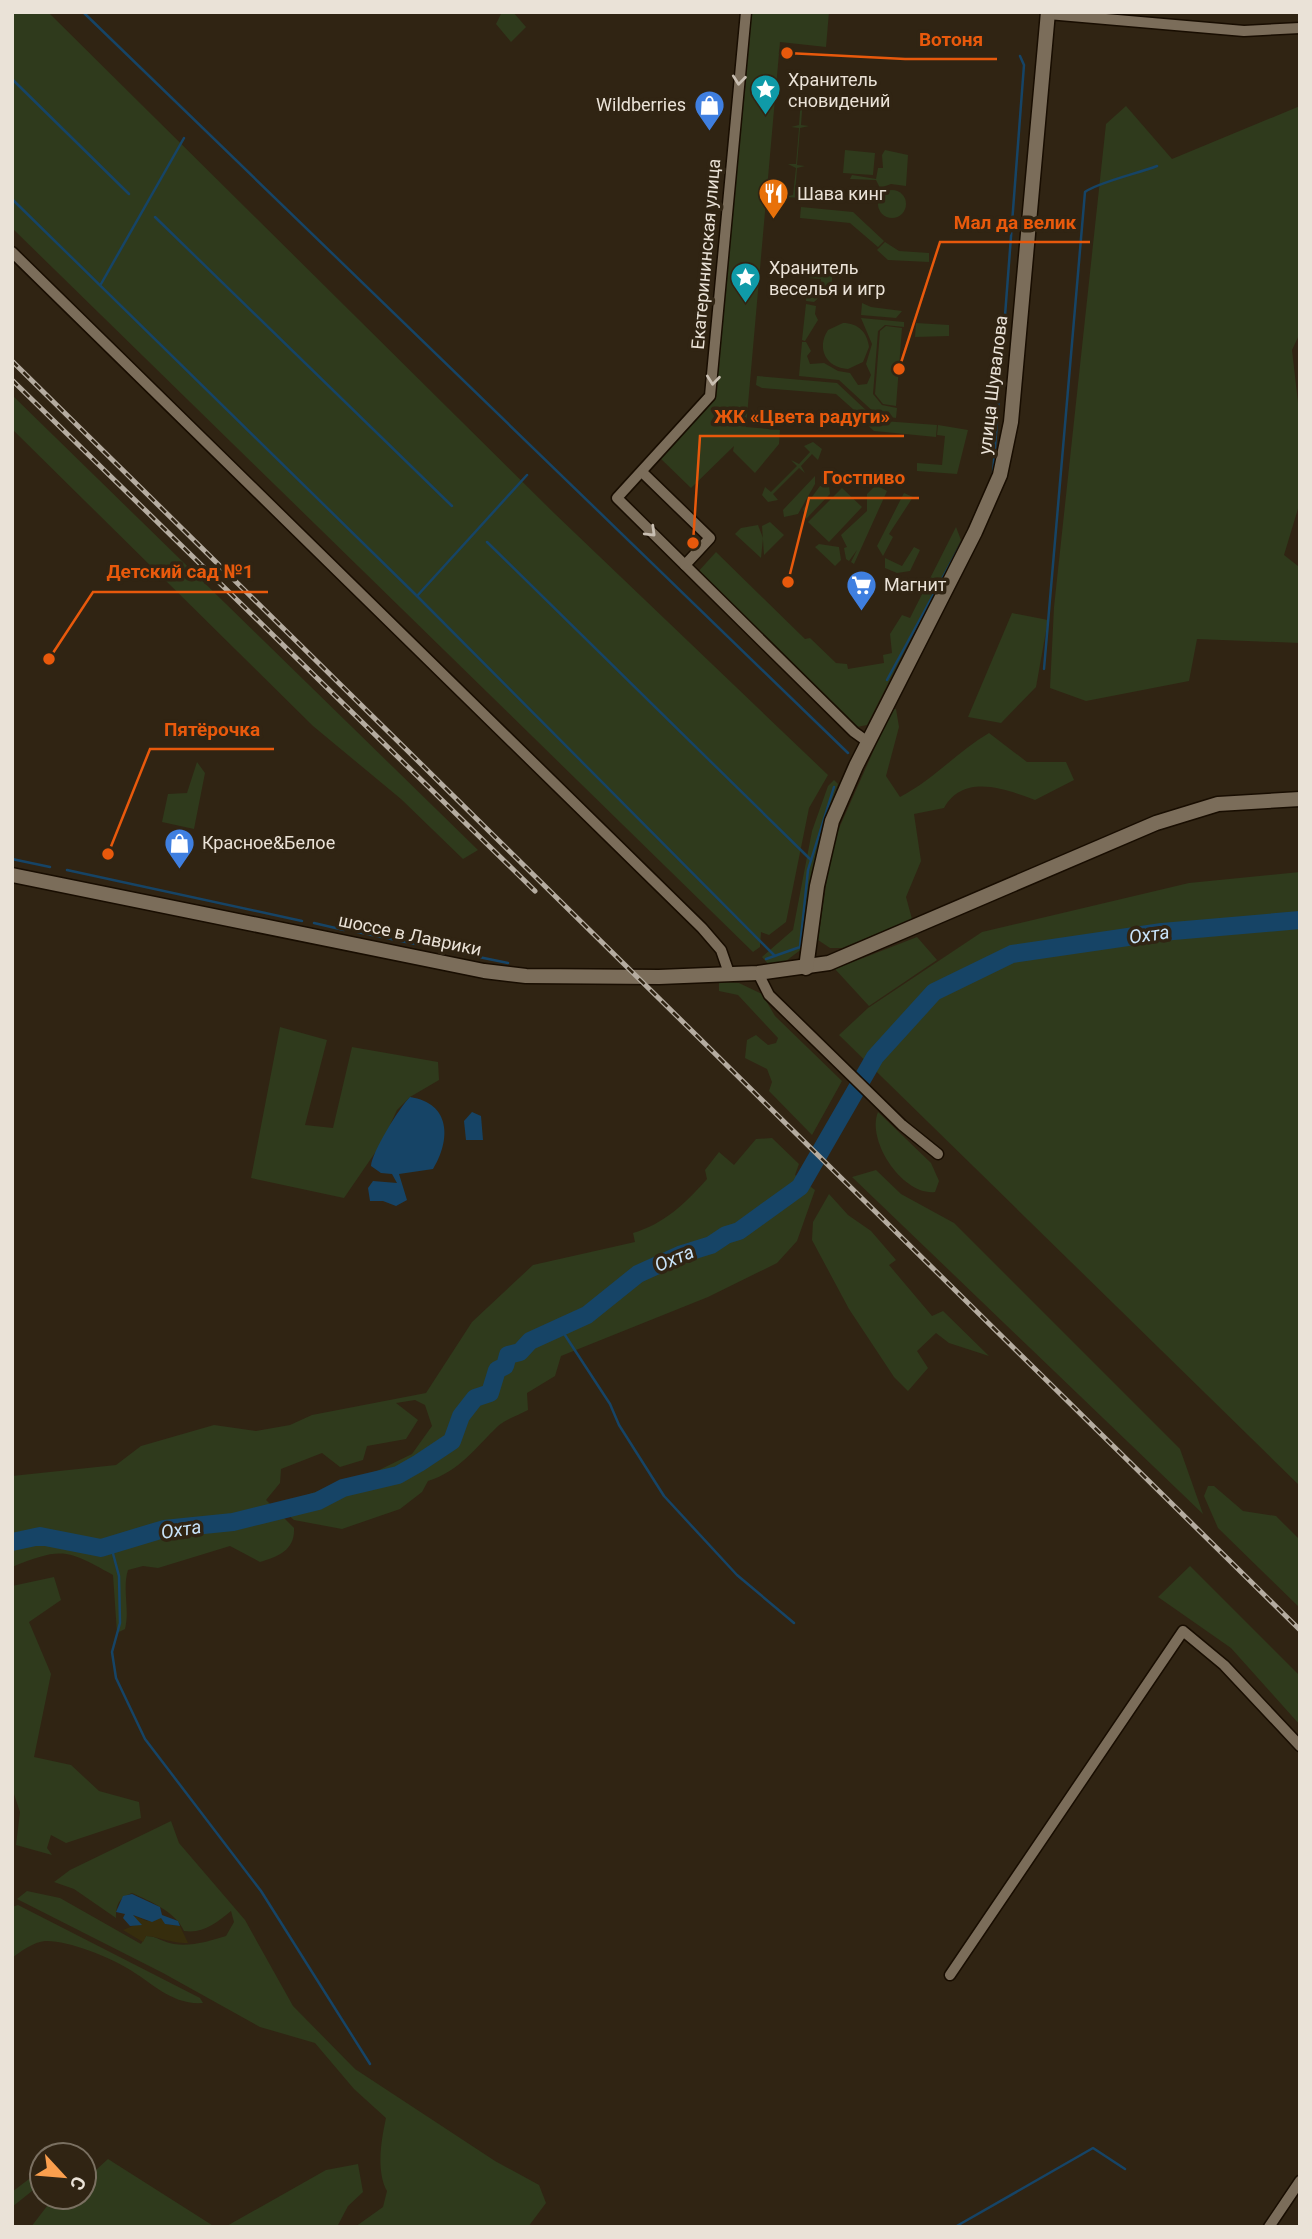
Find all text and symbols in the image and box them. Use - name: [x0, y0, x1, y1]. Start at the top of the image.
- callout: Вотоня: [905, 19, 997, 59]
- text: Вотоня: [919, 28, 983, 51]
- place label: Хранитель сновидений: [788, 69, 890, 111]
- place icon: Хранитель сновидений: [748, 73, 782, 117]
- one-way arrow: [732, 75, 747, 86]
- shop icon: Wildberries: [692, 88, 726, 132]
- place label: Wildberries: [596, 94, 686, 115]
- street label: Екатерининская улица: [687, 158, 724, 350]
- restaurant icon: Шава кинг: [757, 177, 791, 221]
- place label: Шава кинг: [797, 183, 887, 204]
- callout: Мал да велик: [940, 202, 1090, 242]
- text: Мал да велик: [954, 211, 1077, 234]
- place label: Хранитель веселья и игр: [769, 257, 885, 299]
- place icon: Хранитель веселья и игр: [729, 261, 763, 305]
- street label: улица Шувалова: [974, 314, 1011, 456]
- one-way arrow: [705, 374, 720, 386]
- callout: ЖК «Цвета радуги»: [700, 396, 904, 436]
- text: ЖК «Цвета радуги»: [714, 405, 890, 428]
- callout: Гостпиво: [809, 458, 919, 498]
- text: Гостпиво: [823, 466, 905, 489]
- one-way arrow: [642, 523, 655, 536]
- callout: Детский сад №1: [93, 552, 268, 592]
- text: Детский сад №1: [106, 560, 254, 583]
- supermarket icon: Магнит: [844, 568, 878, 612]
- place label: Магнит: [884, 574, 947, 595]
- callout: Пятёрочка: [150, 709, 274, 749]
- text: Пятёрочка: [164, 718, 260, 741]
- shop icon: Красное&Белое: [162, 826, 196, 870]
- place label: Красное&Белое: [202, 832, 335, 853]
- street label: шоссе в Лаврики: [337, 909, 484, 960]
- water label: Охта: [1127, 920, 1171, 949]
- water label: Охта: [651, 1240, 697, 1277]
- water label: Охта: [159, 1515, 203, 1544]
- north arrow: [28, 2141, 98, 2211]
- text: С: [65, 2173, 91, 2194]

